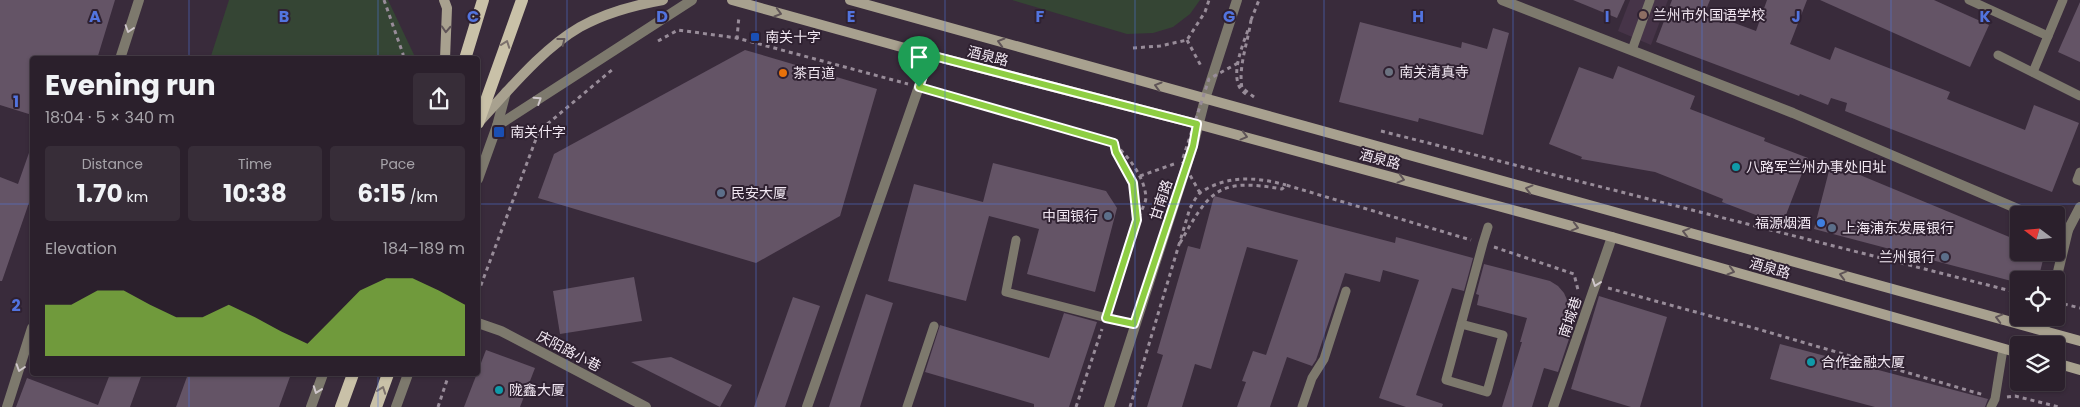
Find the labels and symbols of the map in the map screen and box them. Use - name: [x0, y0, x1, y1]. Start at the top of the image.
- text: A: [89, 5, 101, 28]
- text: B: [279, 5, 289, 28]
- text: C: [467, 5, 479, 28]
- text: D: [656, 5, 668, 28]
- text: E: [847, 5, 855, 28]
- text: F: [1036, 5, 1045, 28]
- text: G: [1223, 5, 1235, 28]
- text: H: [1412, 5, 1424, 28]
- text: I: [1605, 5, 1609, 28]
- place label: 兰州市外国语学校: [1653, 5, 1765, 25]
- text: J: [1791, 5, 1801, 28]
- text: K: [1979, 5, 1991, 28]
- one-way arrow: [774, 7, 783, 18]
- marker: 兰州市外国语学校: [1637, 9, 1649, 21]
- one-way arrow: [125, 25, 135, 33]
- one-way arrow: [441, 26, 451, 33]
- place label: 南关十字: [765, 27, 821, 47]
- marker: 南关十字: [749, 31, 761, 43]
- pin: [898, 36, 940, 87]
- one-way arrow: [556, 38, 565, 46]
- one-way arrow: [998, 38, 1006, 48]
- one-way arrow: [500, 40, 510, 49]
- street label: 酒泉路: [965, 41, 1011, 71]
- place label: 南关清真寺: [1399, 62, 1469, 82]
- place label: 茶百道: [793, 63, 835, 83]
- marker: 南关清真寺: [1383, 66, 1395, 78]
- marker: 茶百道: [777, 67, 789, 79]
- one-way arrow: [1153, 81, 1162, 92]
- text: 1: [13, 90, 19, 113]
- one-way arrow: [533, 96, 542, 106]
- place label: 南关什字: [510, 122, 566, 142]
- marker: 南关什字: [492, 125, 506, 139]
- one-way arrow: [1240, 131, 1248, 141]
- street label: 酒泉路: [1357, 144, 1403, 174]
- place label: 八路军兰州办事处旧址: [1746, 157, 1886, 177]
- marker: 八路军兰州办事处旧址: [1730, 161, 1742, 173]
- one-way arrow: [1397, 174, 1405, 184]
- street label: 甘南路: [1145, 177, 1177, 223]
- place label: 民安大厦: [731, 183, 787, 203]
- one-way arrow: [1526, 184, 1534, 194]
- marker: 民安大厦: [715, 187, 727, 199]
- place label: 中国银行: [1042, 206, 1098, 226]
- north arrow: [2010, 206, 2065, 261]
- marker: 中国银行: [1102, 210, 1114, 222]
- place label: 福源烟酒: [1755, 213, 1811, 233]
- marker: 福源烟酒: [1815, 217, 1827, 229]
- place label: 上海浦东发展银行: [1842, 218, 1954, 238]
- one-way arrow: [1570, 221, 1578, 231]
- marker: 上海浦东发展银行: [1826, 222, 1838, 234]
- one-way arrow: [1682, 227, 1690, 238]
- place label: 兰州银行: [1879, 247, 1935, 267]
- marker: 兰州银行: [1939, 251, 1951, 263]
- street label: 酒泉路: [1747, 253, 1793, 283]
- one-way arrow: [1727, 265, 1736, 276]
- one-way arrow: [1838, 270, 1847, 281]
- one-way arrow: [1592, 278, 1602, 287]
- text: 2: [11, 294, 21, 317]
- street label: 南城巷: [1554, 294, 1586, 340]
- one-way arrow: [1995, 313, 2004, 324]
- street label: 庆阳路小巷: [533, 326, 605, 376]
- place label: 合作金融大厦: [1821, 352, 1905, 372]
- marker: 合作金融大厦: [1805, 356, 1817, 368]
- one-way arrow: [15, 363, 25, 371]
- place label: 陇鑫大厦: [509, 380, 565, 400]
- marker: 陇鑫大厦: [493, 384, 505, 396]
- one-way arrow: [313, 386, 323, 394]
- one-way arrow: [376, 387, 386, 395]

